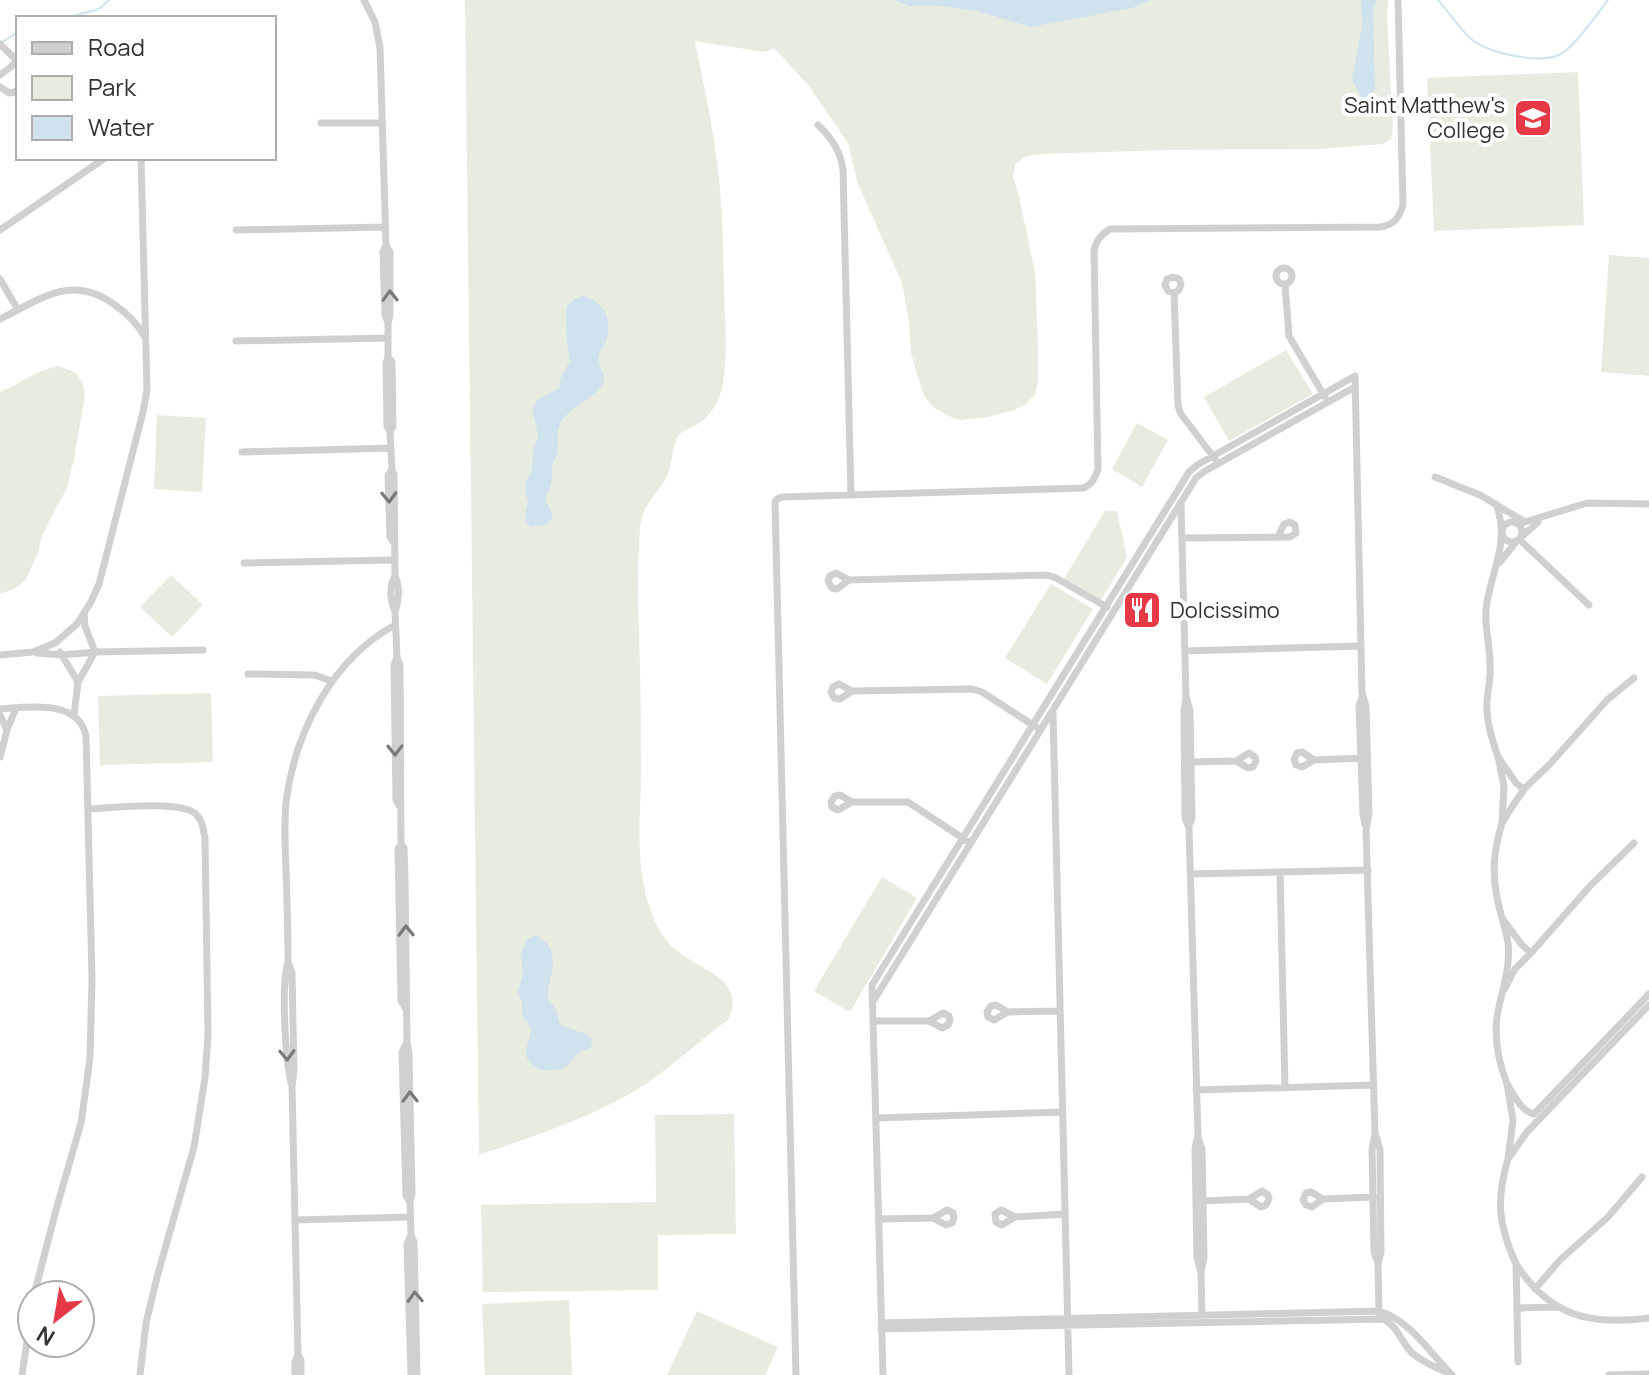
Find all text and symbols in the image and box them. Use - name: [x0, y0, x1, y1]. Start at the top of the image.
- legend: [16, 16, 276, 160]
- text: Road: [88, 30, 145, 63]
- text: Park: [88, 70, 137, 103]
- place label: Saint Matthew's College: [1344, 90, 1505, 145]
- school or university icon: Saint Matthew's College: [1512, 97, 1554, 139]
- text: Water: [88, 110, 155, 143]
- one-way arrow: [381, 289, 399, 302]
- one-way arrow: [381, 491, 398, 504]
- restaurant icon: Dolcissimo: [1121, 589, 1163, 631]
- place label: Dolcissimo: [1170, 595, 1280, 625]
- one-way arrow: [387, 744, 404, 757]
- one-way arrow: [397, 924, 415, 937]
- one-way arrow: [278, 1049, 296, 1062]
- one-way arrow: [401, 1090, 419, 1103]
- north arrow: [16, 1279, 96, 1359]
- one-way arrow: [407, 1290, 424, 1303]
- text: N: [31, 1319, 60, 1353]

